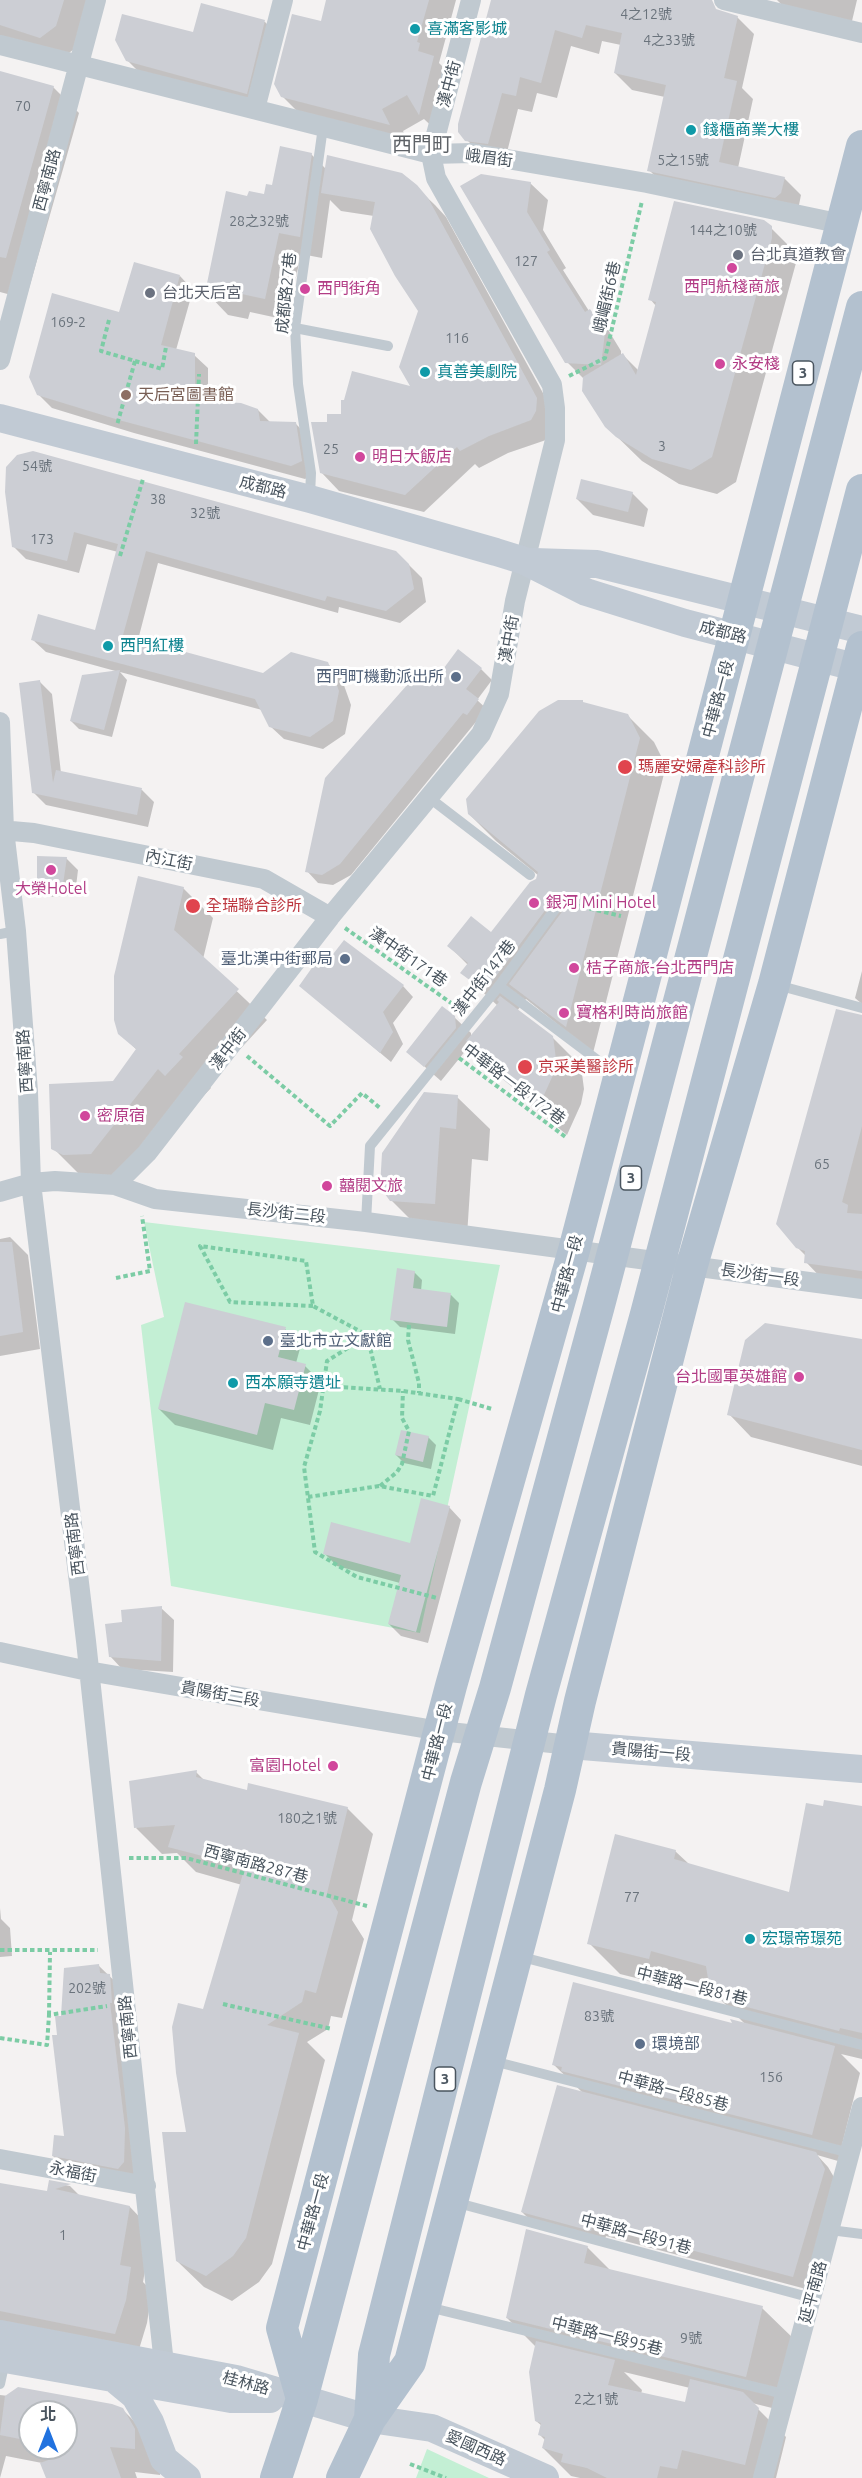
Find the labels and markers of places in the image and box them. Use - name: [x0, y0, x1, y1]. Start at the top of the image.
- place label: 喜滿客影城: [427, 19, 507, 39]
- marker: 喜滿客影城: [408, 22, 422, 36]
- place label: 錢櫃商業大樓: [703, 120, 799, 140]
- marker: 錢櫃商業大樓: [684, 123, 698, 137]
- place label: 台北真道教會: [750, 245, 846, 265]
- marker: 台北真道教會: [731, 248, 745, 262]
- marker: 西門航棧商旅: [725, 261, 739, 275]
- place label: 西門航棧商旅: [684, 277, 780, 297]
- place label: 西門街角: [317, 279, 381, 299]
- marker: 西門街角: [298, 282, 312, 296]
- place label: 台北天后宮: [162, 283, 242, 303]
- marker: 台北天后宮: [143, 286, 157, 300]
- place label: 永安棧: [732, 354, 780, 374]
- marker: 永安棧: [713, 357, 727, 371]
- place label: 真善美劇院: [437, 362, 517, 382]
- marker: 真善美劇院: [418, 365, 432, 379]
- place label: 天后宮圖書館: [138, 385, 234, 405]
- marker: 天后宮圖書館: [119, 388, 133, 402]
- place label: 明日大飯店: [372, 447, 452, 467]
- marker: 明日大飯店: [353, 450, 367, 464]
- place label: 西門紅樓: [120, 636, 184, 656]
- marker: 西門紅樓: [101, 639, 115, 653]
- place label: 西門町機動派出所: [316, 667, 444, 687]
- marker: 西門町機動派出所: [449, 670, 463, 684]
- place label: 瑪麗安婦產科診所: [638, 757, 766, 777]
- marker: 瑪麗安婦產科診所: [616, 758, 634, 776]
- marker: 大榮Hotel: [44, 863, 58, 877]
- place label: 大榮Hotel: [15, 879, 87, 899]
- place label: 銀河 Mini Hotel: [546, 893, 656, 913]
- place label: 全瑞聯合診所: [206, 896, 302, 916]
- marker: 銀河 Mini Hotel: [527, 896, 541, 910]
- marker: 全瑞聯合診所: [184, 897, 202, 915]
- place label: 臺北漢中街郵局: [221, 949, 333, 969]
- marker: 臺北漢中街郵局: [338, 952, 352, 966]
- place label: 桔子商旅-台北西門店: [586, 958, 735, 978]
- marker: 桔子商旅-台北西門店: [567, 961, 581, 975]
- place label: 寶格利時尚旅館: [576, 1003, 688, 1023]
- marker: 寶格利時尚旅館: [557, 1006, 571, 1020]
- place label: 京采美醫診所: [538, 1057, 634, 1077]
- marker: 京采美醫診所: [516, 1058, 534, 1076]
- place label: 密原宿: [97, 1106, 145, 1126]
- marker: 密原宿: [78, 1109, 92, 1123]
- place label: 囍閱文旅: [339, 1176, 403, 1196]
- marker: 囍閱文旅: [320, 1179, 334, 1193]
- place label: 臺北市立文獻館: [280, 1331, 392, 1351]
- marker: 臺北市立文獻館: [261, 1334, 275, 1348]
- place label: 台北國軍英雄館: [675, 1367, 787, 1387]
- marker: 台北國軍英雄館: [792, 1370, 806, 1384]
- place label: 西本願寺遺址: [245, 1373, 341, 1393]
- marker: 西本願寺遺址: [226, 1376, 240, 1390]
- place label: 富園Hotel: [249, 1756, 321, 1776]
- marker: 富園Hotel: [326, 1759, 340, 1773]
- place label: 宏璟帝璟苑: [762, 1929, 842, 1949]
- marker: 宏璟帝璟苑: [743, 1932, 757, 1946]
- place label: 環境部: [652, 2034, 700, 2054]
- marker: 環境部: [633, 2037, 647, 2051]

